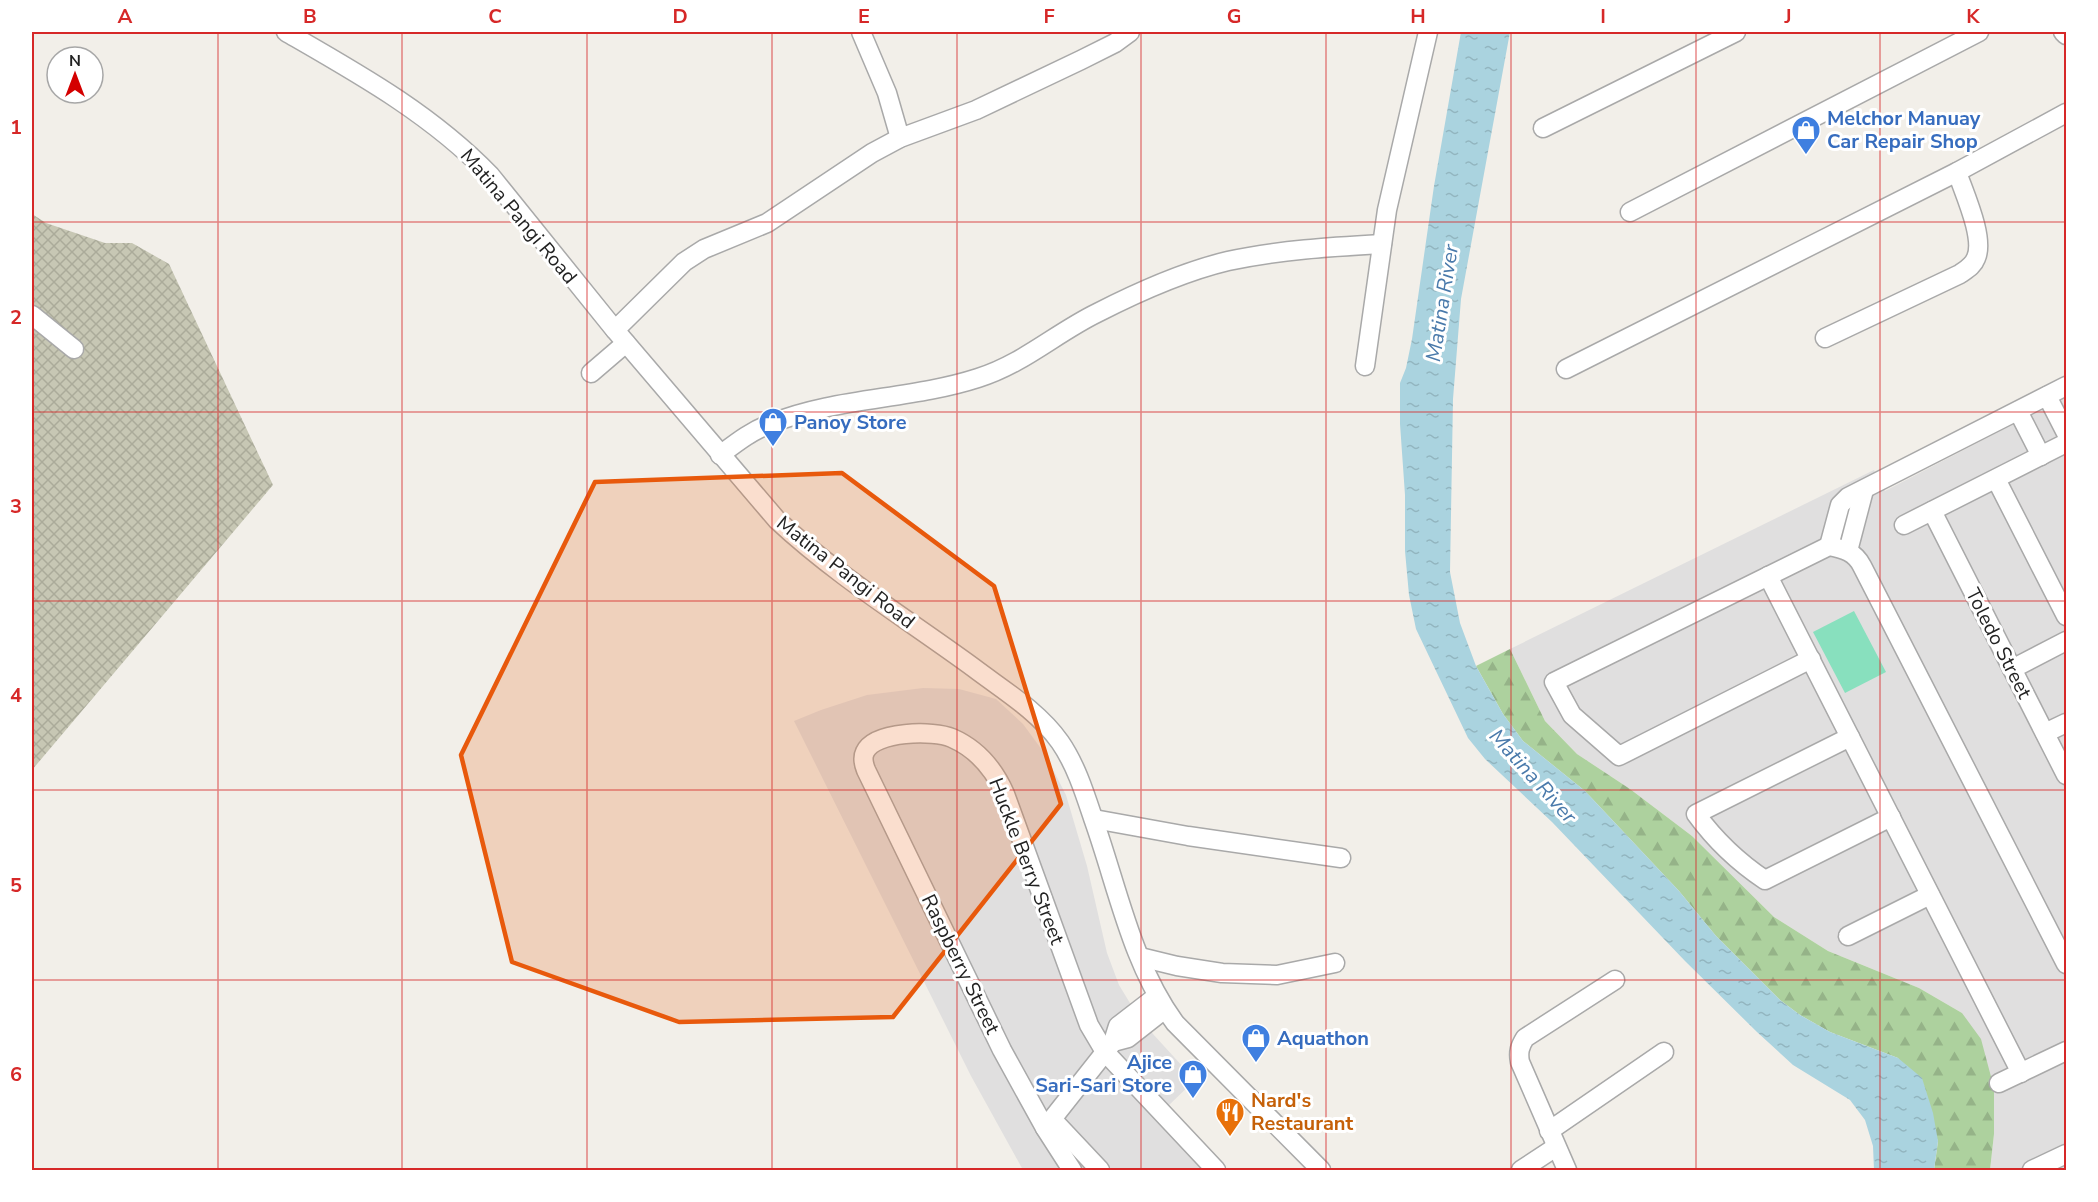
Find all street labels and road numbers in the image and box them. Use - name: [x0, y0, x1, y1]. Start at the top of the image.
- street label: Matina Pangi Road: [454, 143, 583, 290]
- street label: Matina Pangi Road: [771, 510, 920, 635]
- street label: Toledo Street: [1959, 583, 2038, 704]
- street label: Huckle Berry Street: [982, 774, 1071, 949]
- street label: Raspberry Street: [915, 890, 1007, 1040]

